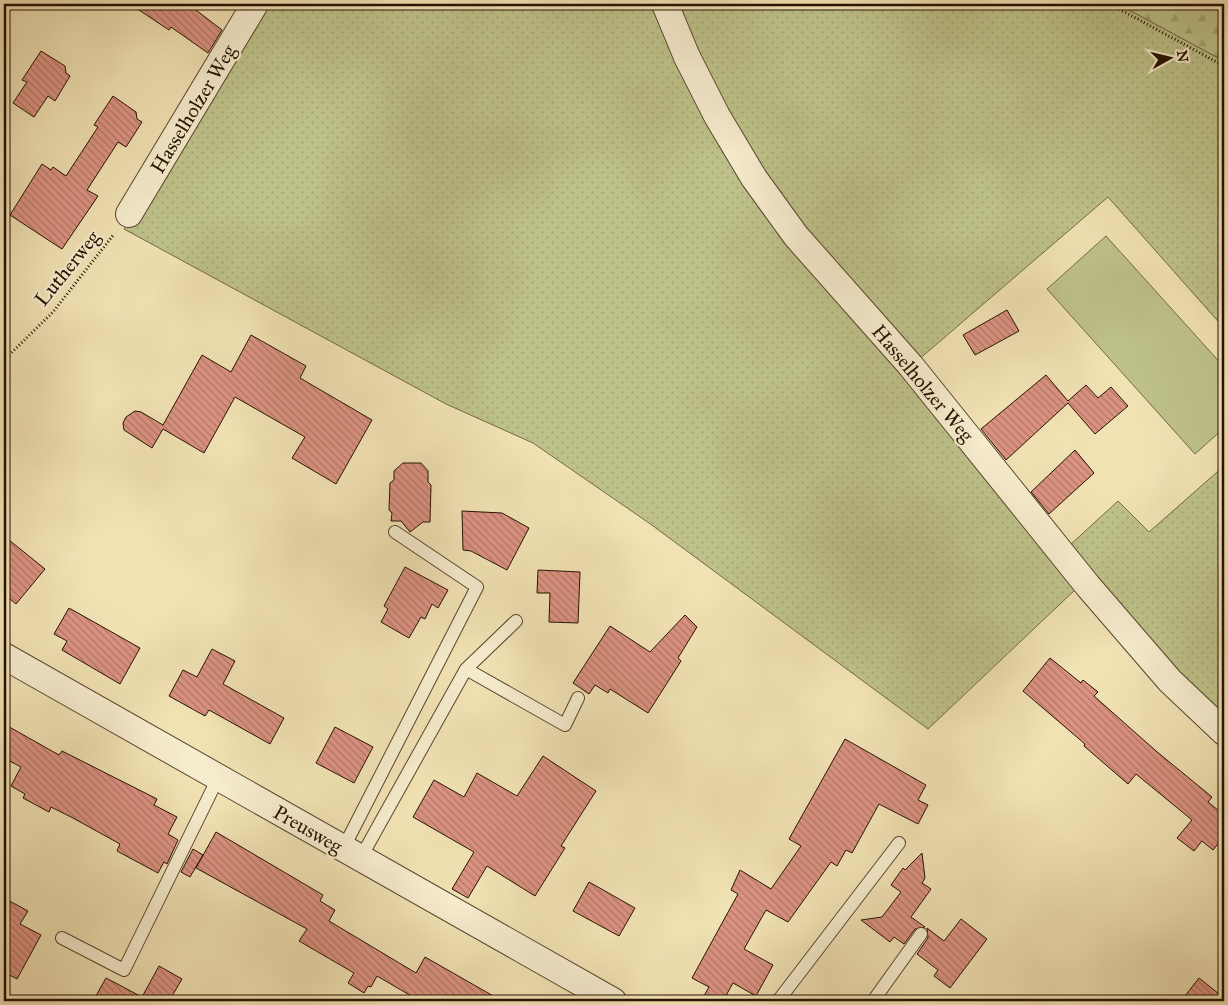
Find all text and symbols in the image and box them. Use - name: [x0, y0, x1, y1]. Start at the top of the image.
- north arrow: [1146, 32, 1196, 82]
- street label: Hasselholzer Weg: [145, 40, 242, 178]
- text: N: [1173, 49, 1192, 63]
- street label: Lutherweg: [29, 225, 106, 311]
- street label: Hasselholzer Weg: [866, 319, 980, 448]
- street label: Preusweg: [269, 800, 347, 859]

